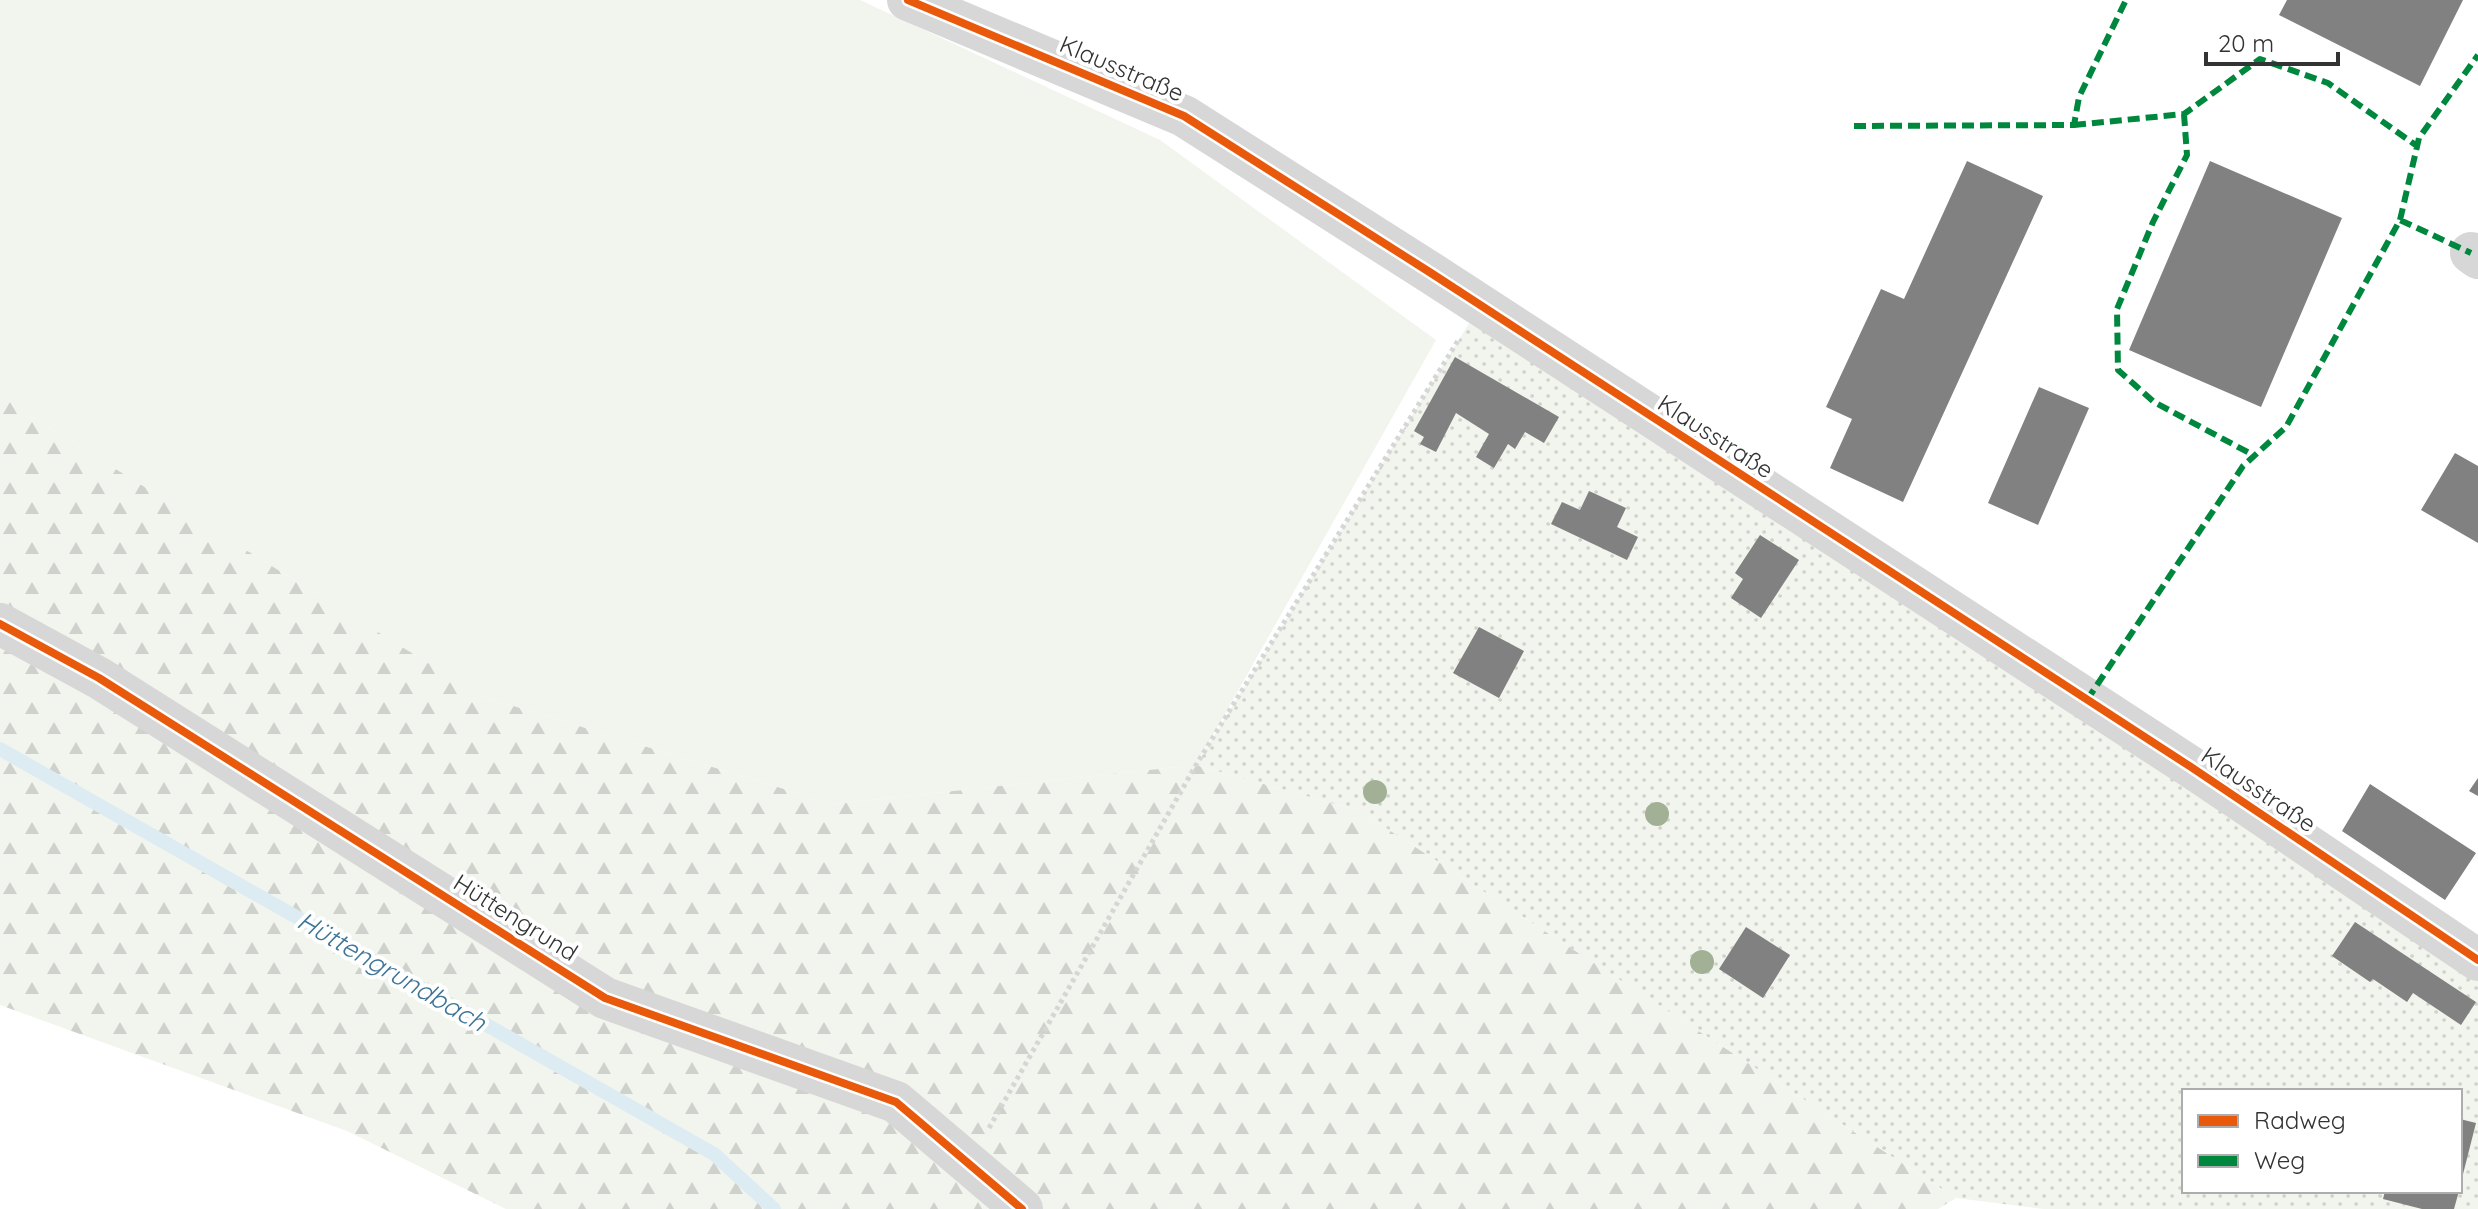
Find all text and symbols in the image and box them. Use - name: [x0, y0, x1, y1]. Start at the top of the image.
- scale bar: [2206, 16, 2338, 66]
- street label: Klausstraße: [1055, 28, 1189, 108]
- text: 20 m: [2218, 28, 2274, 58]
- street label: Klausstraße: [1653, 387, 1779, 485]
- street label: Klausstraße: [2196, 740, 2322, 838]
- street label: Hüttengrund: [448, 867, 584, 967]
- water label: Hüttengrundbach: [292, 904, 493, 1039]
- legend: [2182, 1089, 2462, 1193]
- text: Radweg: [2254, 1105, 2346, 1135]
- text: Weg: [2254, 1145, 2305, 1175]

